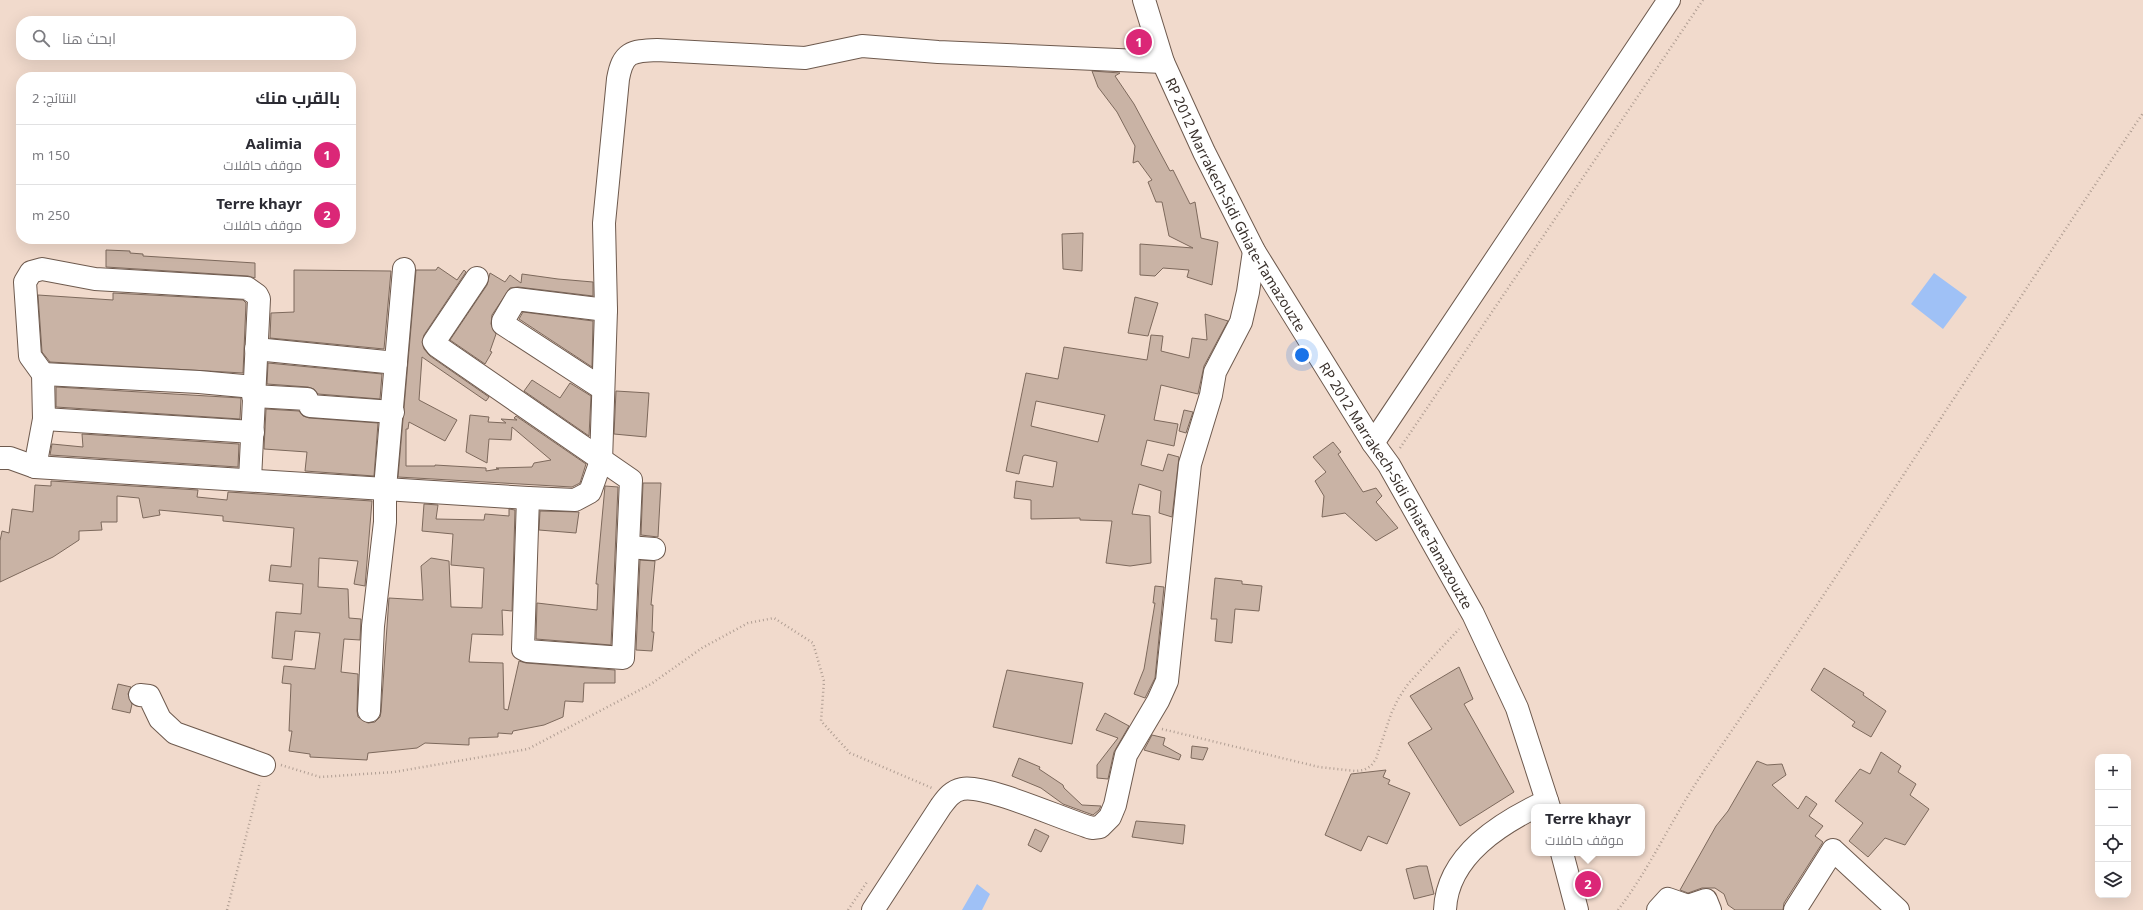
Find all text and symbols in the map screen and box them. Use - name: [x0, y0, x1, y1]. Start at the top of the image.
- search box: [16, 16, 356, 60]
- icon: search: [30, 27, 52, 49]
- pin: 1: [1126, 27, 1152, 57]
- text: ابحث هنا: [62, 28, 116, 48]
- street label: RP 2012 Marrakech-Sidi Ghiate-Tamazouzte: [1162, 74, 1311, 335]
- text: بالقرب منك: [255, 86, 340, 109]
- text: النتائج: 2: [32, 89, 77, 107]
- text: Aalimia: [246, 133, 302, 153]
- text: 150 m: [32, 146, 70, 164]
- text: 1: [323, 146, 331, 164]
- text: موقف حافلات: [223, 156, 302, 174]
- text: Terre khayr: [216, 193, 302, 213]
- text: 250 m: [32, 206, 70, 224]
- text: 2: [323, 206, 331, 224]
- text: موقف حافلات: [223, 216, 302, 234]
- your location: [1292, 345, 1312, 365]
- street label: RP 2012 Marrakech-Sidi Ghiate-Tamazouzte: [1315, 358, 1478, 612]
- map controls: [2095, 754, 2131, 898]
- button: +: [2095, 754, 2131, 790]
- button: −: [2095, 790, 2131, 826]
- popup: [1531, 804, 1645, 856]
- text: Terre khayr: [1545, 808, 1631, 828]
- button: locate: [2095, 826, 2131, 862]
- text: موقف حافلات: [1545, 831, 1624, 849]
- button: layers: [2095, 862, 2131, 898]
- pin: 2: [1575, 869, 1601, 899]

